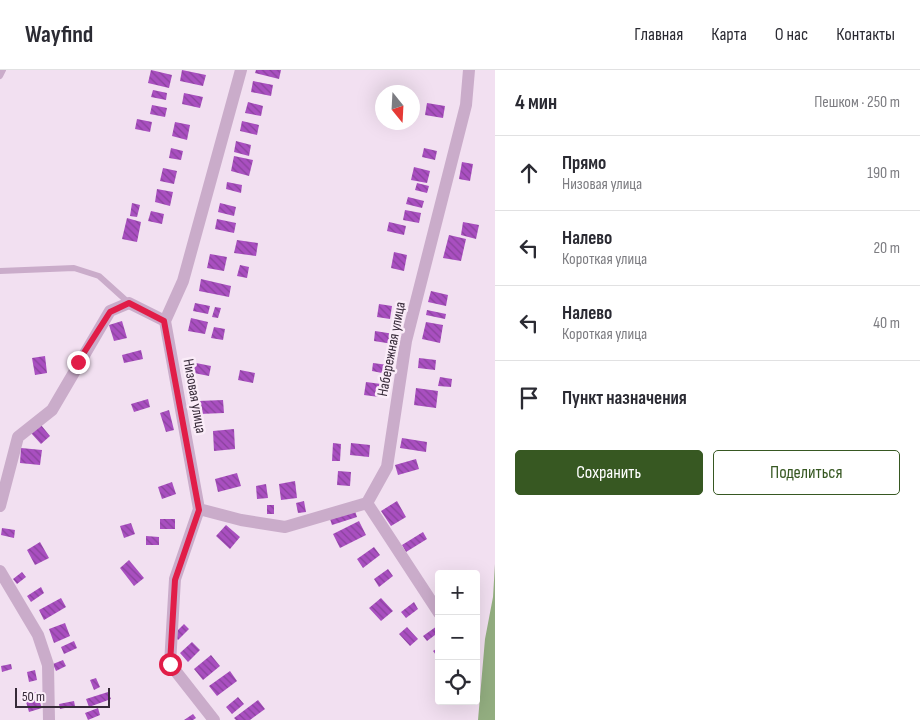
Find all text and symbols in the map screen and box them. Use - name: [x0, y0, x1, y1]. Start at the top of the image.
- text: Wayfind: [25, 20, 93, 49]
- text: Главная: [634, 24, 683, 45]
- text: Карта: [711, 24, 747, 45]
- text: О нас: [775, 24, 808, 45]
- text: Контакты: [836, 24, 895, 45]
- north arrow: [375, 85, 420, 130]
- text: 4 мин: [515, 90, 557, 115]
- text: Пешком · 250 m: [814, 93, 900, 112]
- text: Прямо: [562, 152, 606, 175]
- icon: ahead: [515, 159, 543, 187]
- text: 190 m: [867, 164, 900, 183]
- text: Низовая улица: [562, 175, 642, 194]
- text: Налево: [562, 227, 612, 250]
- icon: left: [515, 234, 543, 262]
- text: 20 m: [873, 239, 900, 258]
- text: Короткая улица: [562, 250, 647, 269]
- street label: Набережная улица: [373, 300, 410, 398]
- text: Налево: [562, 302, 612, 325]
- icon: left: [515, 309, 543, 337]
- text: 40 m: [873, 314, 900, 333]
- text: Короткая улица: [562, 325, 647, 344]
- route end: [67, 351, 90, 374]
- street label: Низовая улица: [179, 357, 210, 435]
- icon: arrive: [515, 384, 543, 412]
- text: Пункт назначения: [562, 387, 687, 410]
- button: Сохранить: [515, 450, 703, 495]
- button: Поделиться: [713, 450, 900, 495]
- map controls: [435, 570, 480, 705]
- button: +: [435, 570, 480, 615]
- button: −: [435, 615, 480, 660]
- route start: [159, 653, 182, 676]
- button: locate: [435, 660, 480, 705]
- scale bar: [15, 685, 110, 708]
- text: 50 m: [22, 688, 45, 705]

